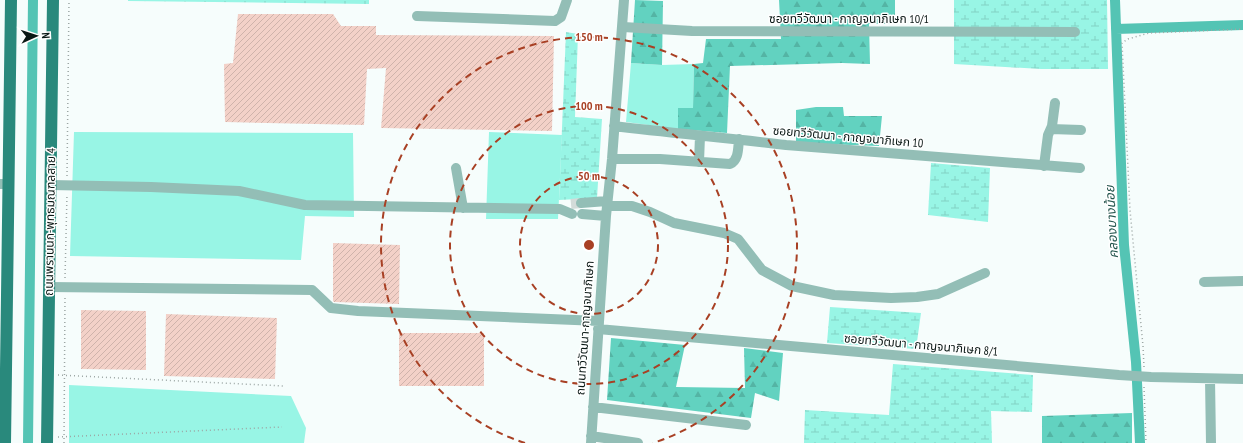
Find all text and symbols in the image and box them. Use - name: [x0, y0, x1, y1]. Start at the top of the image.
- street label: ซอยทวีวัฒนา - กาญจนาภิเษก 10/1: [769, 11, 929, 26]
- north arrow: [16, 16, 56, 56]
- text: 150 m: [575, 29, 603, 44]
- text: N: [39, 32, 53, 39]
- text: 100 m: [575, 98, 603, 113]
- street label: ซอยทวีวัฒนา - กาญจนาภิเษก 10: [772, 122, 924, 151]
- street label: ถนนพรานนก-พุทธมณฑลสาย 4: [41, 147, 58, 296]
- text: 50 m: [578, 168, 600, 183]
- water label: คลองบางน้อย: [1101, 184, 1122, 259]
- centre of rings: [582, 238, 596, 252]
- street label: ถนนทวีวัฒนา-กาญจนาภิเษก: [572, 260, 597, 396]
- street label: ซอยทวีวัฒนา - กาญจนาภิเษก 8/1: [843, 330, 999, 359]

